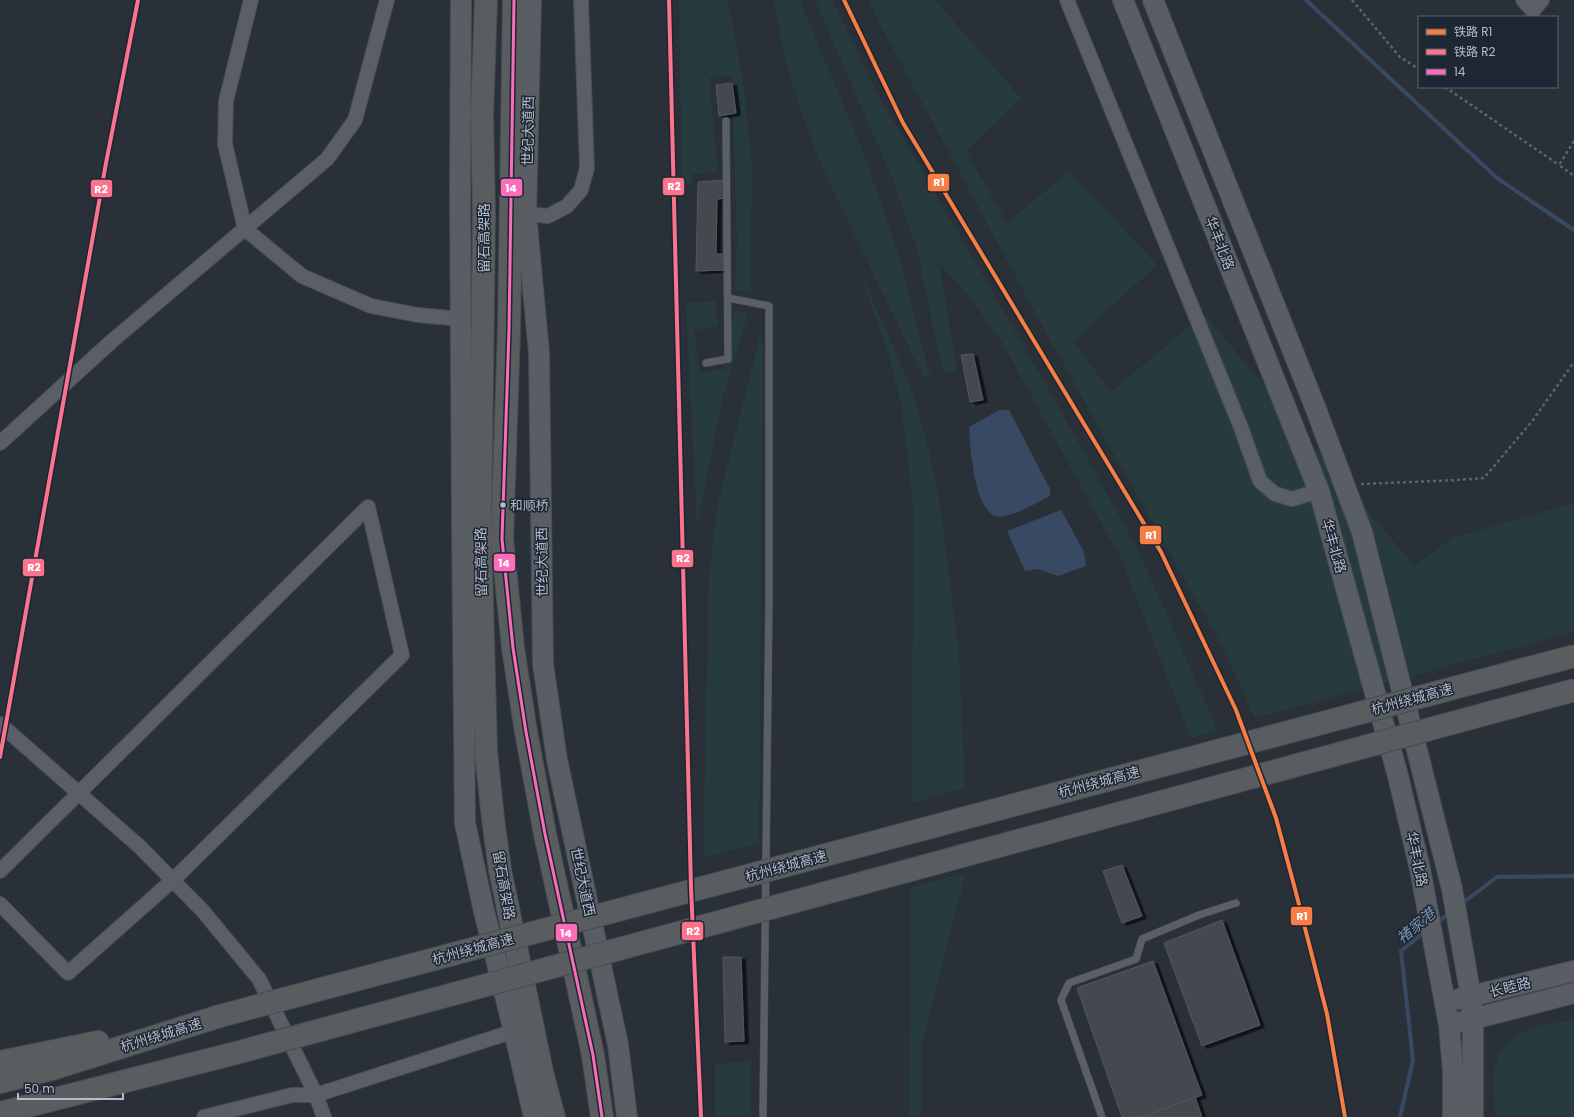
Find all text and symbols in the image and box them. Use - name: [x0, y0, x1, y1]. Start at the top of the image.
- legend: [1418, 16, 1558, 88]
- text: 铁路 R1: [1454, 23, 1492, 40]
- text: 铁路 R2: [1454, 43, 1496, 60]
- text: 14: [1454, 63, 1466, 80]
- street label: 世纪大道西: [517, 96, 539, 166]
- line badge: R1: [927, 173, 950, 192]
- text: R1: [933, 174, 945, 190]
- line badge: R2: [662, 177, 685, 196]
- line badge: 14: [500, 178, 523, 197]
- text: R2: [667, 178, 681, 194]
- line badge: R2: [90, 179, 113, 198]
- text: 14: [505, 180, 517, 196]
- text: R2: [94, 181, 108, 197]
- street label: 留石高架路: [474, 203, 494, 273]
- street label: 华丰北路: [1201, 213, 1239, 273]
- place label: 和顺桥: [510, 496, 549, 515]
- marker: 和顺桥: [498, 500, 508, 510]
- street label: 华丰北路: [1317, 516, 1351, 576]
- line badge: R1: [1139, 525, 1162, 545]
- street label: 留石高架路: [470, 527, 492, 597]
- street label: 世纪大道西: [531, 527, 553, 597]
- text: R1: [1145, 527, 1157, 543]
- line badge: R2: [671, 549, 694, 568]
- text: R2: [676, 550, 690, 566]
- line badge: 14: [493, 553, 516, 572]
- text: 14: [498, 555, 510, 571]
- line badge: R2: [22, 558, 45, 577]
- text: R2: [27, 559, 41, 575]
- street label: 杭州绕城高速: [1369, 678, 1455, 720]
- street label: 杭州绕城高速: [1056, 761, 1142, 803]
- street label: 华丰北路: [1401, 830, 1433, 888]
- street label: 杭州绕城高速: [743, 845, 829, 887]
- street label: 世纪大道西: [566, 846, 600, 918]
- street label: 留石高架路: [488, 849, 520, 921]
- water label: 褚家港: [1392, 902, 1441, 948]
- line badge: R1: [1290, 906, 1313, 926]
- text: R1: [1296, 908, 1308, 924]
- line badge: R2: [681, 921, 704, 941]
- line badge: 14: [555, 923, 578, 942]
- text: R2: [686, 923, 700, 939]
- text: 14: [560, 925, 572, 941]
- street label: 杭州绕城高速: [430, 928, 516, 970]
- street label: 长睦路: [1487, 972, 1533, 1002]
- street label: 杭州绕城高速: [118, 1013, 204, 1057]
- scale bar: [18, 1075, 123, 1101]
- text: 50 m: [24, 1080, 55, 1097]

